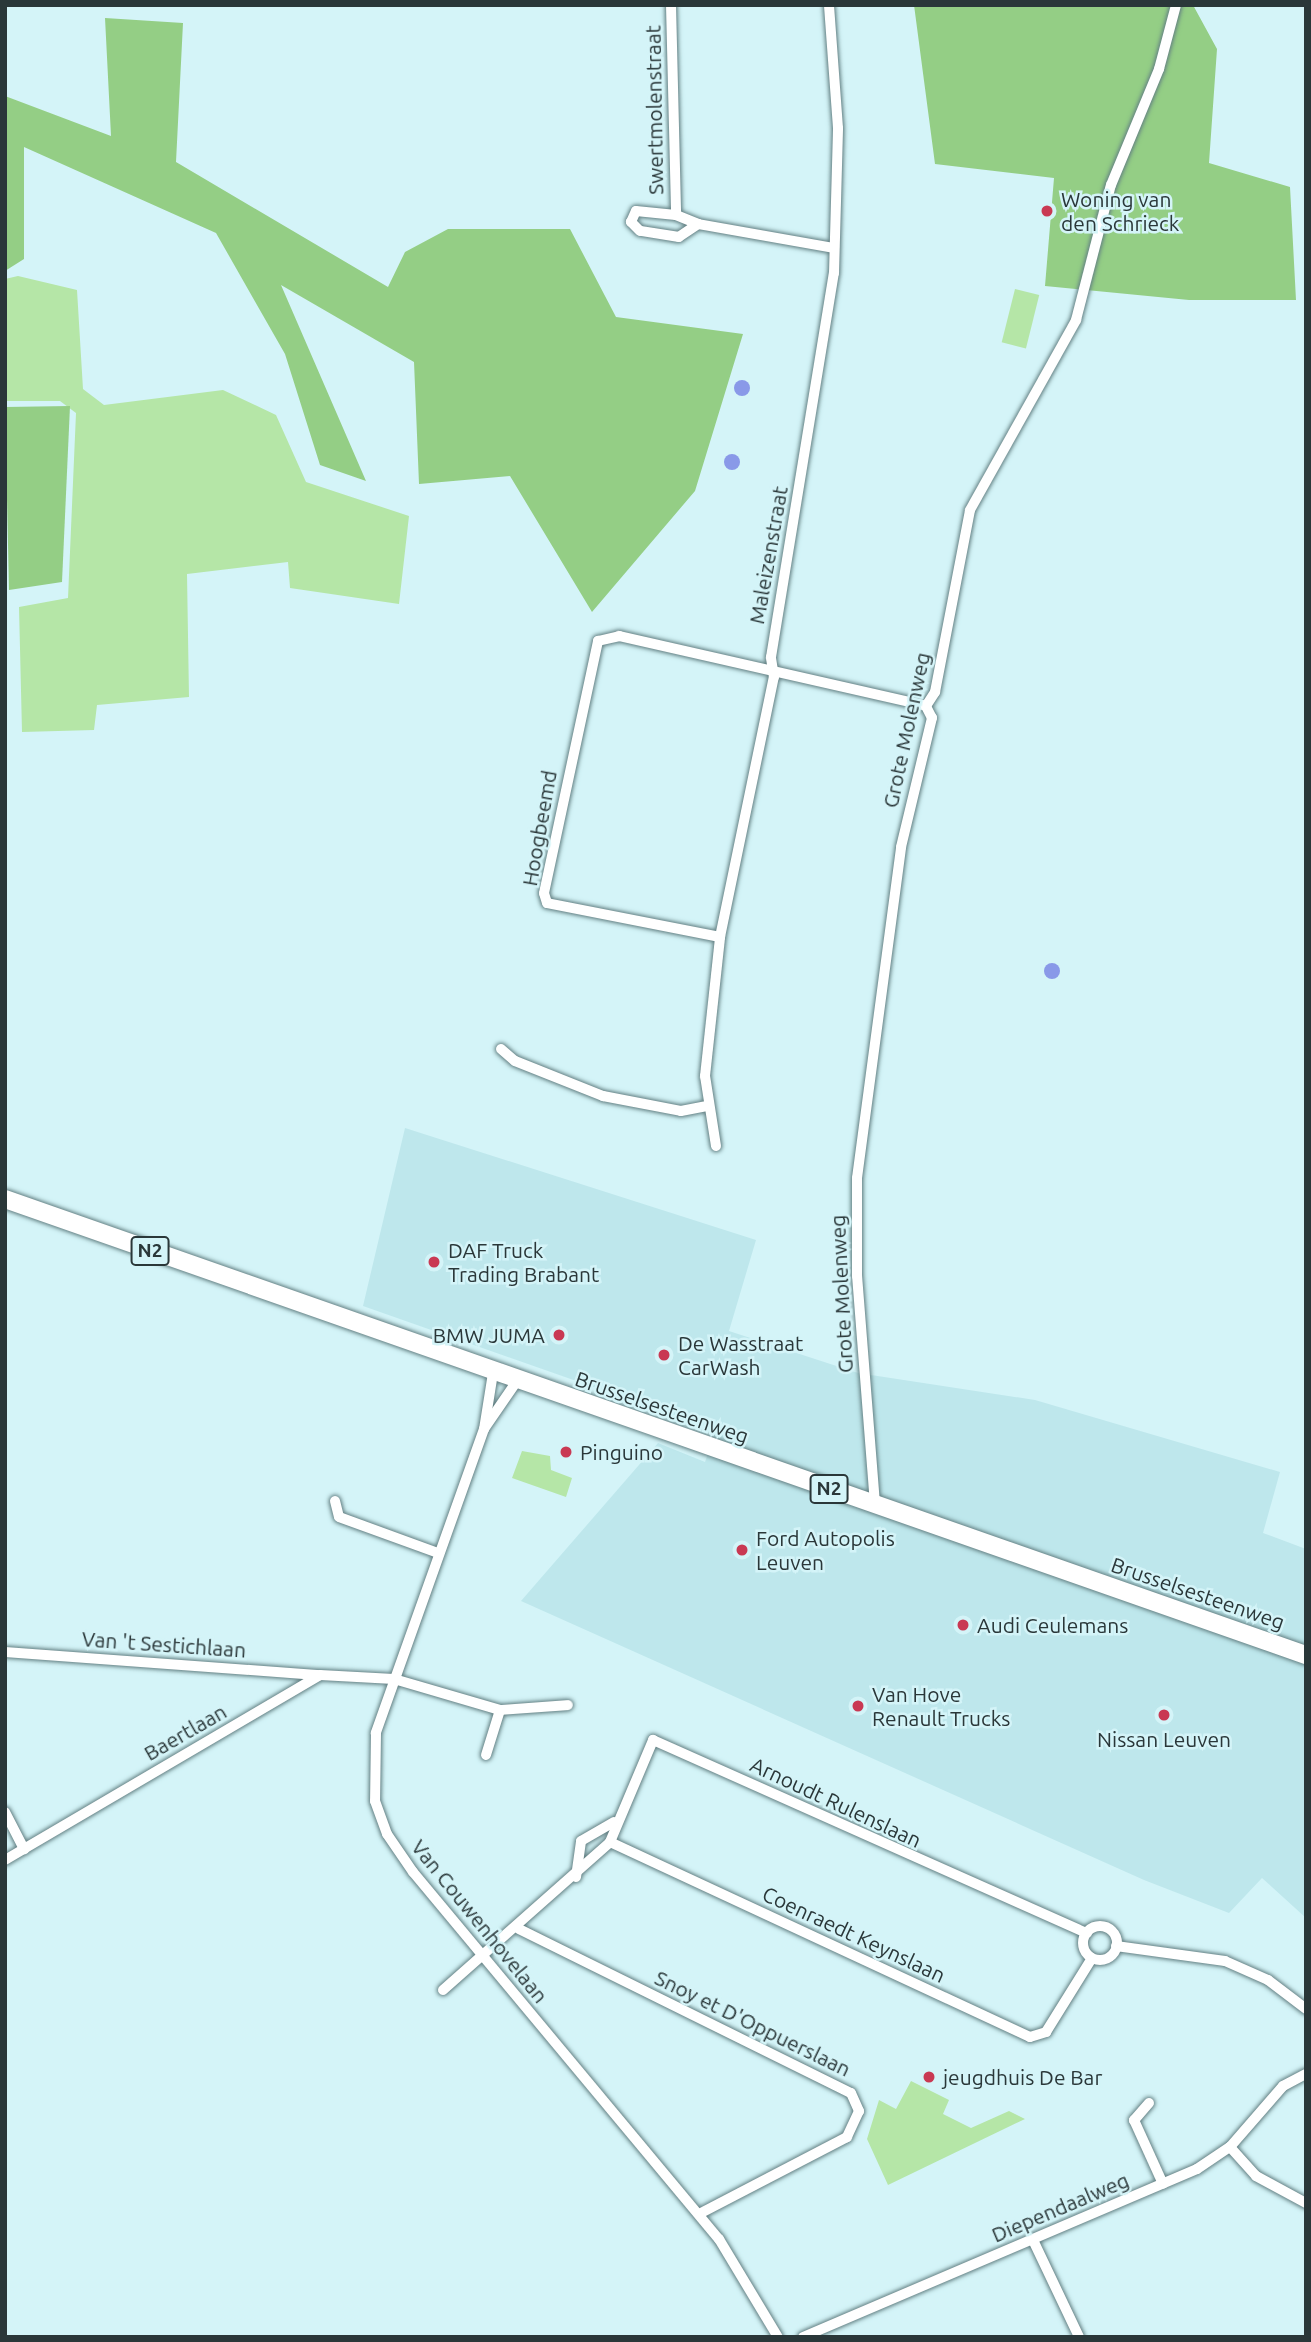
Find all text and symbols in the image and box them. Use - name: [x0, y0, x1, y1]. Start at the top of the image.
- street label: Swertmolenstraat: [640, 25, 668, 195]
- place label: Woning van den Schrieck: [1061, 186, 1179, 236]
- marker: Woning van den Schrieck: [1039, 203, 1055, 219]
- street label: Maleizenstraat: [743, 484, 793, 626]
- street label: Grote Molenweg: [877, 650, 935, 810]
- street label: Hoogbeemd: [516, 768, 562, 888]
- street label: Grote Molenweg: [824, 1214, 858, 1374]
- road number: N2: [129, 1236, 171, 1266]
- place label: DAF Truck Trading Brabant: [448, 1237, 599, 1287]
- marker: DAF Truck Trading Brabant: [426, 1254, 442, 1270]
- place label: BMW JUMA: [433, 1322, 545, 1348]
- marker: BMW JUMA: [551, 1327, 567, 1343]
- place label: De Wasstraat CarWash: [678, 1330, 803, 1380]
- marker: De Wasstraat CarWash: [656, 1347, 672, 1363]
- street label: Brusselsesteenweg: [572, 1366, 752, 1448]
- place label: Pinguino: [580, 1439, 663, 1465]
- marker: Pinguino: [558, 1444, 574, 1460]
- road number: N2: [808, 1474, 850, 1504]
- place label: Ford Autopolis Leuven: [756, 1525, 895, 1575]
- marker: Ford Autopolis Leuven: [734, 1542, 750, 1558]
- street label: Brusselsesteenweg: [1108, 1552, 1288, 1634]
- place label: Audi Ceulemans: [977, 1612, 1128, 1638]
- marker: Audi Ceulemans: [955, 1617, 971, 1633]
- street label: Van 't Sestichlaan: [81, 1626, 247, 1662]
- place label: Van Hove Renault Trucks: [872, 1681, 1010, 1731]
- street label: Baertlaan: [139, 1698, 231, 1766]
- marker: Van Hove Renault Trucks: [850, 1698, 866, 1714]
- marker: Nissan Leuven: [1156, 1707, 1172, 1723]
- place label: Nissan Leuven: [1097, 1726, 1231, 1752]
- street label: Arnoudt Rulenslaan: [747, 1751, 925, 1853]
- street label: Van Couwenhovelaan: [406, 1834, 554, 2008]
- street label: Coenraedt Keynslaan: [759, 1881, 949, 1987]
- street label: Snoy et D'Oppuerslaan: [651, 1965, 855, 2081]
- place label: jeugdhuis De Bar: [943, 2064, 1102, 2090]
- marker: jeugdhuis De Bar: [921, 2069, 937, 2085]
- street label: Diependaalweg: [988, 2167, 1132, 2247]

